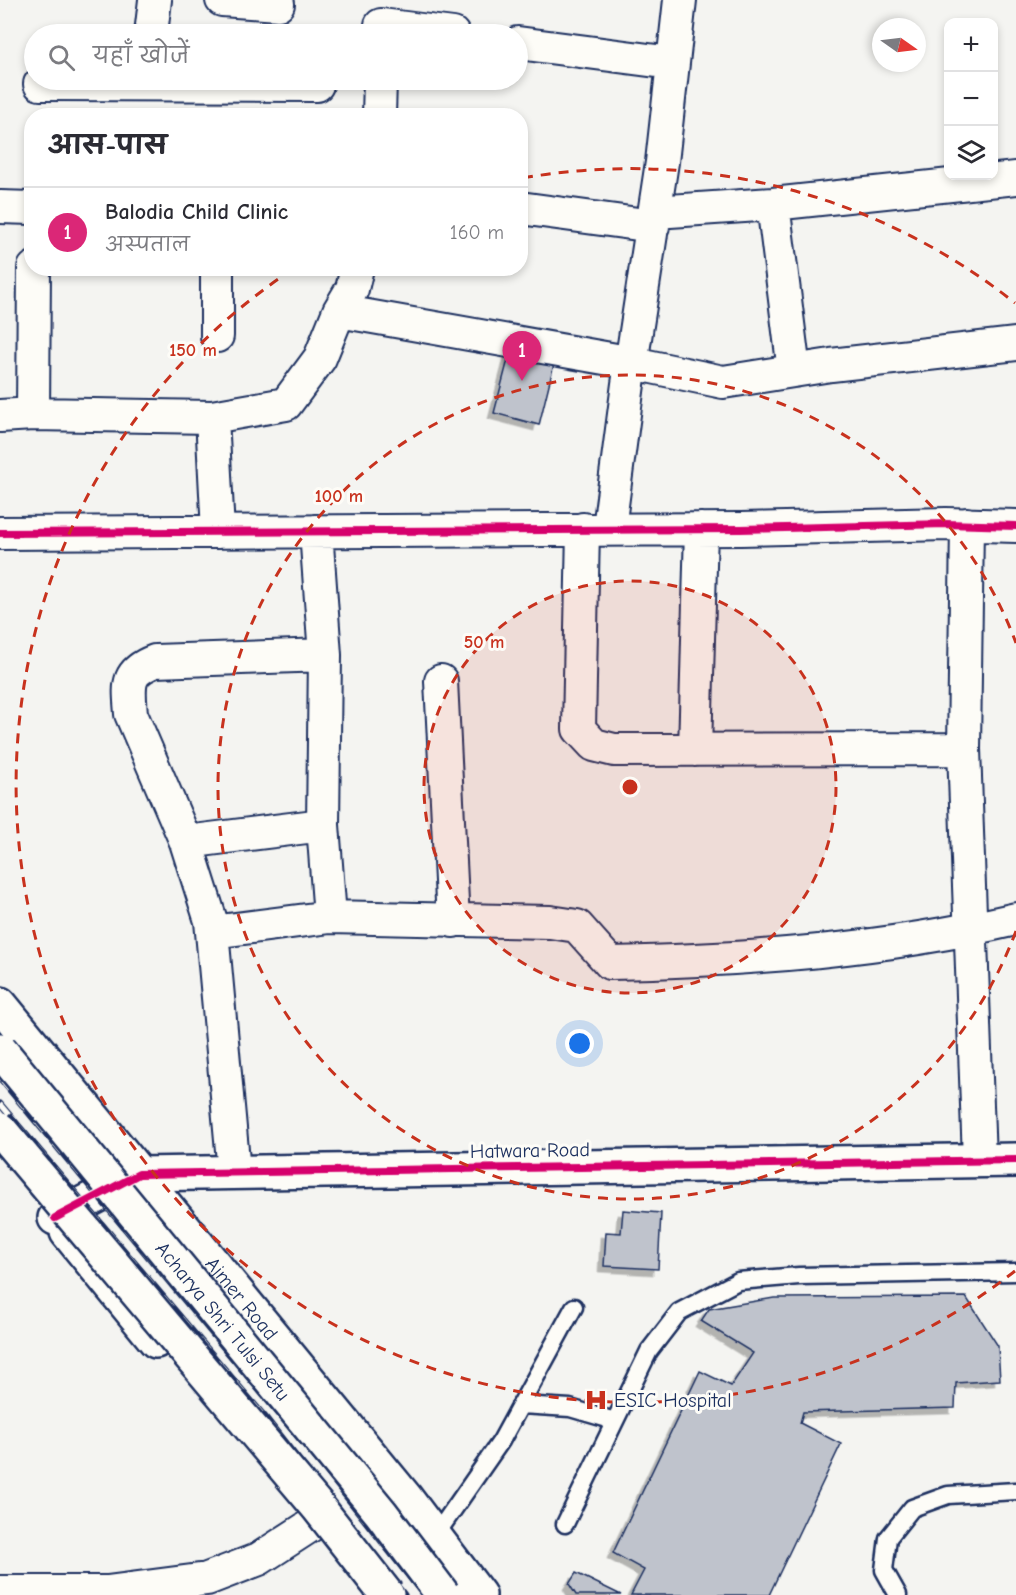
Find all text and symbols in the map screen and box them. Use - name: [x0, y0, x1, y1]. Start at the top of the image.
- north arrow: [872, 18, 926, 72]
- map controls: [944, 18, 998, 180]
- button: +: [944, 18, 998, 72]
- search box: [24, 24, 528, 90]
- icon: search: [45, 41, 78, 74]
- text: यहाँ खोजें: [93, 43, 189, 69]
- button: −: [944, 72, 998, 126]
- button: layers: [944, 126, 998, 180]
- text: आस-पास: [48, 131, 167, 161]
- text: Balodia Child Clinic: [105, 199, 288, 225]
- text: 1: [64, 221, 71, 244]
- text: 160 m: [450, 221, 504, 244]
- text: अस्पताल: [105, 233, 190, 256]
- pin: 1: [502, 332, 542, 381]
- text: 150 m: [169, 340, 217, 361]
- text: 100 m: [315, 486, 363, 507]
- text: 50 m: [464, 632, 504, 653]
- centre of rings: [620, 777, 640, 797]
- your location: [565, 1029, 594, 1058]
- street label: Hatwara Road: [470, 1138, 590, 1163]
- street label: Acharya Shri Tulsi Setu: [151, 1237, 295, 1405]
- street label: Ajmer Road: [201, 1252, 282, 1345]
- hospital icon: ESIC Hospital: [583, 1387, 609, 1413]
- place label: ESIC Hospital: [614, 1389, 732, 1412]

